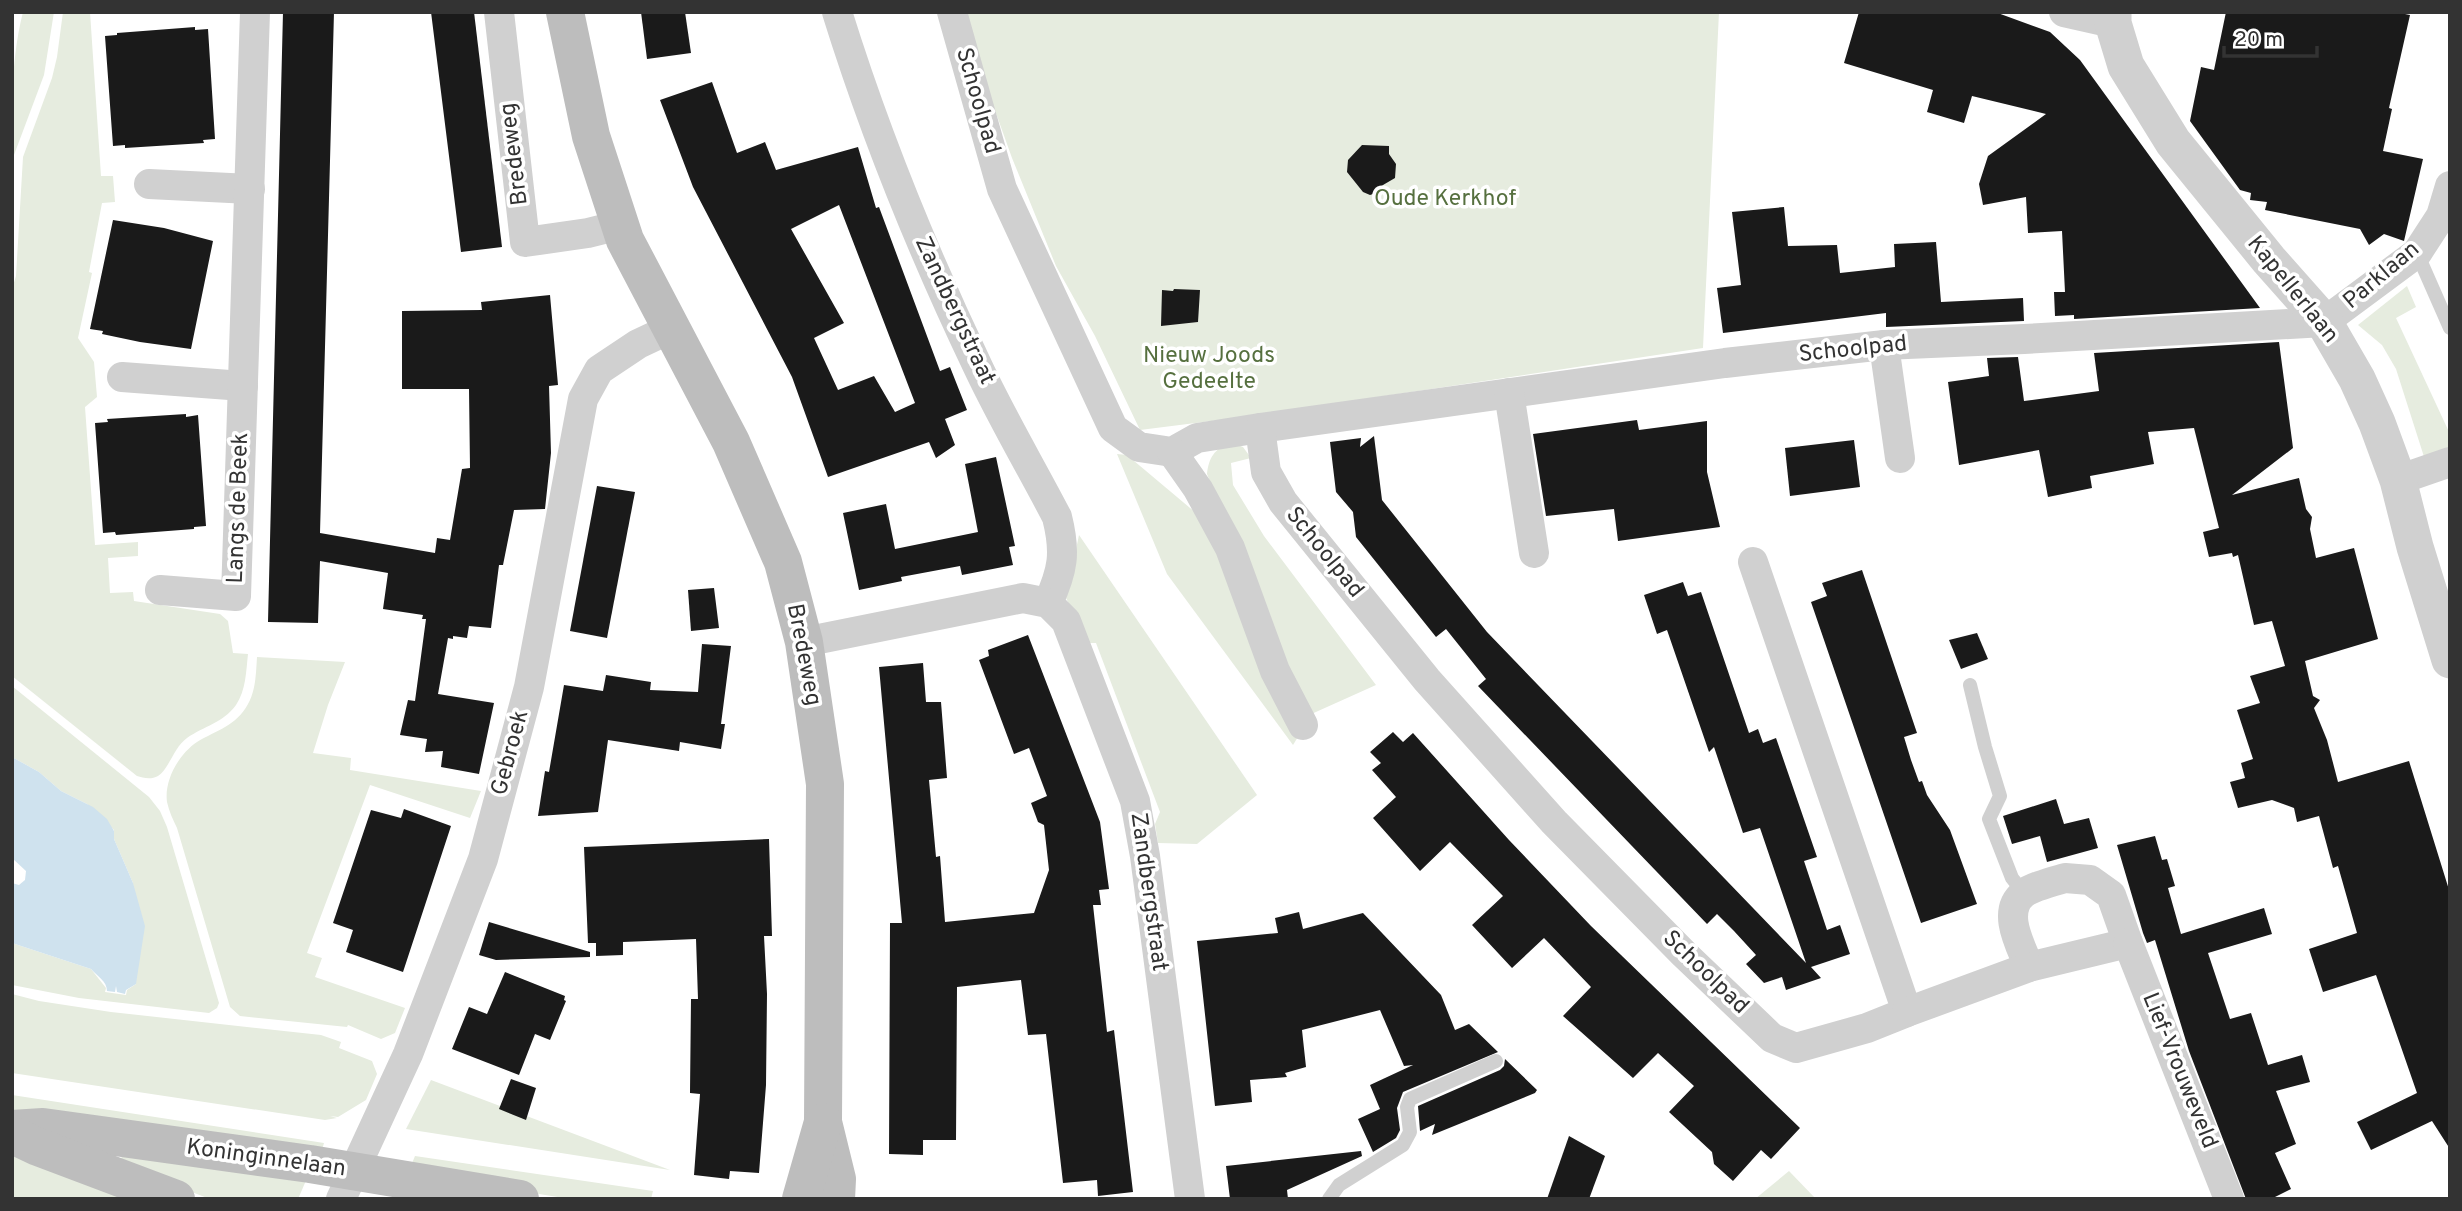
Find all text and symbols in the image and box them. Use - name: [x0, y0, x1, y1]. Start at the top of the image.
- scale bar: [2224, 14, 2317, 58]
- text: 20 m: [2234, 27, 2283, 54]
- street label: Schoolpad: [948, 45, 1006, 157]
- street label: Bredeweg: [494, 101, 536, 207]
- park label: Oude Kerkhof: [1374, 185, 1516, 214]
- street label: Kapellerlaan: [2240, 230, 2344, 350]
- street label: Zandbergstraat: [907, 232, 1001, 390]
- street label: Parklaan: [2338, 236, 2426, 316]
- street label: Schoolpad: [1797, 330, 1909, 370]
- park label: Nieuw Joods Gedeelte: [1143, 342, 1275, 397]
- street label: Langs de Beek: [222, 432, 256, 584]
- street label: Schoolpad: [1278, 502, 1370, 604]
- street label: Bredeweg: [779, 602, 827, 708]
- street label: Gebroek: [486, 707, 536, 799]
- street label: Zandbergstraat: [1122, 811, 1174, 973]
- street label: Schoolpad: [1656, 925, 1754, 1021]
- street label: Lief-Vrouweveld: [2135, 989, 2223, 1153]
- street label: Koninginnelaan: [184, 1133, 348, 1185]

